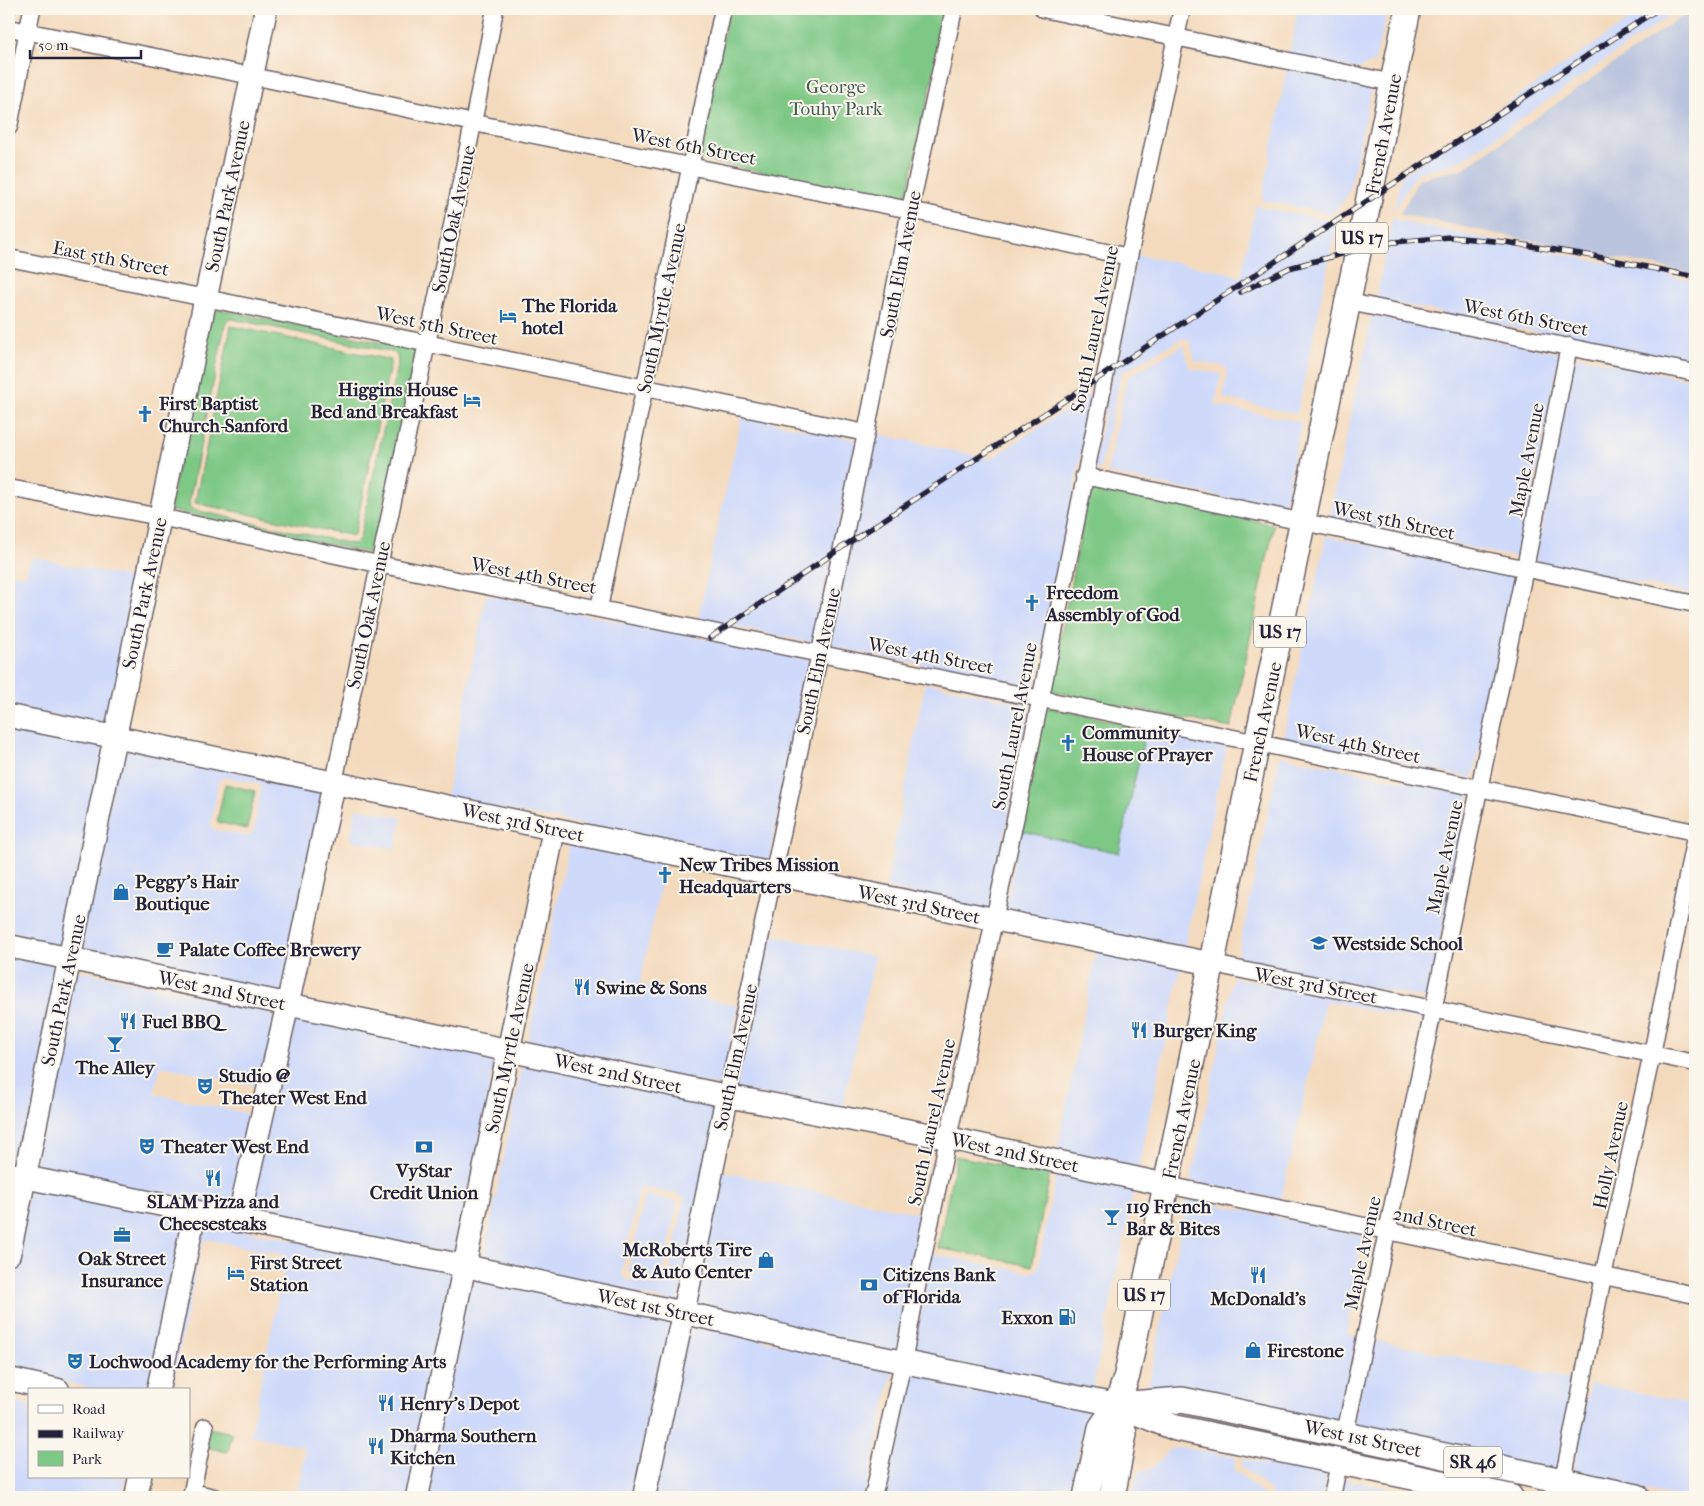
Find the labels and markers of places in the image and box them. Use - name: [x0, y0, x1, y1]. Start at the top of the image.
- place label: The Florida hotel: [521, 295, 618, 339]
- hotel icon: The Florida hotel: [498, 306, 518, 326]
- place label: Higgins House Bed and Breakfast: [310, 379, 459, 423]
- hotel icon: Higgins House Bed and Breakfast: [462, 390, 482, 410]
- place label: First Baptist Church-Sanford: [158, 393, 289, 437]
- church icon: First Baptist Church-Sanford: [135, 404, 155, 424]
- place label: Freedom Assembly of God: [1045, 582, 1180, 626]
- church icon: Freedom Assembly of God: [1022, 593, 1042, 613]
- place label: Community House of Prayer: [1082, 722, 1213, 766]
- church icon: Community House of Prayer: [1058, 733, 1078, 753]
- place label: New Tribes Mission Headquarters: [679, 854, 840, 898]
- church icon: New Tribes Mission Headquarters: [655, 865, 675, 885]
- place label: Peggy's Hair Boutique: [135, 871, 240, 915]
- shop icon: Peggy's Hair Boutique: [111, 882, 131, 902]
- school or university icon: Westside School: [1309, 933, 1329, 953]
- place label: Westside School: [1332, 933, 1464, 955]
- cafe icon: Palate Coffee Brewery: [155, 939, 175, 959]
- place label: Palate Coffee Brewery: [179, 939, 362, 961]
- restaurant icon: Swine & Sons: [572, 977, 592, 997]
- place label: Swine & Sons: [596, 977, 707, 999]
- restaurant icon: Fuel BBQ: [118, 1011, 138, 1031]
- place label: Fuel BBQ: [141, 1011, 227, 1033]
- restaurant icon: Burger King: [1129, 1020, 1149, 1040]
- place label: Burger King: [1153, 1020, 1257, 1042]
- bar icon: The Alley: [105, 1034, 125, 1054]
- place label: The Alley: [74, 1057, 155, 1079]
- place label: Studio @ Theater West End: [218, 1065, 367, 1109]
- theatre icon: Studio @ Theater West End: [195, 1076, 215, 1096]
- theatre icon: Theater West End: [137, 1136, 157, 1156]
- place label: Theater West End: [160, 1136, 309, 1158]
- bank icon: VyStar Credit Union: [414, 1137, 434, 1157]
- place label: VyStar Credit Union: [370, 1160, 479, 1204]
- restaurant icon: SLAM Pizza and Cheesesteaks: [203, 1168, 223, 1188]
- place label: SLAM Pizza and Cheesesteaks: [147, 1191, 280, 1235]
- place label: 119 French Bar & Bites: [1126, 1196, 1220, 1240]
- bar icon: 119 French Bar & Bites: [1102, 1207, 1122, 1227]
- office icon: Oak Street Insurance: [112, 1225, 132, 1245]
- place label: McRoberts Tire & Auto Center: [622, 1239, 753, 1283]
- place label: Oak Street Insurance: [78, 1248, 166, 1292]
- shop icon: McRoberts Tire & Auto Center: [756, 1250, 776, 1270]
- place label: First Street Station: [249, 1252, 342, 1296]
- hotel icon: First Street Station: [226, 1263, 246, 1283]
- place label: Citizens Bank of Florida: [883, 1264, 997, 1308]
- restaurant icon: McDonald's: [1248, 1265, 1268, 1285]
- bank icon: Citizens Bank of Florida: [859, 1275, 879, 1295]
- place label: McDonald's: [1209, 1288, 1306, 1310]
- place label: Exxon: [1001, 1307, 1054, 1329]
- fuel station icon: Exxon: [1057, 1307, 1077, 1327]
- shop icon: Firestone: [1243, 1340, 1263, 1360]
- place label: Firestone: [1266, 1340, 1344, 1362]
- theatre icon: Lochwood Academy for the Performing Arts: [65, 1351, 85, 1371]
- place label: Lochwood Academy for the Performing Arts: [89, 1351, 446, 1373]
- restaurant icon: Henry's Depot: [376, 1393, 396, 1413]
- place label: Henry's Depot: [400, 1393, 520, 1415]
- place label: Dharma Southern Kitchen: [390, 1425, 537, 1469]
- restaurant icon: Dharma Southern Kitchen: [366, 1436, 386, 1456]

